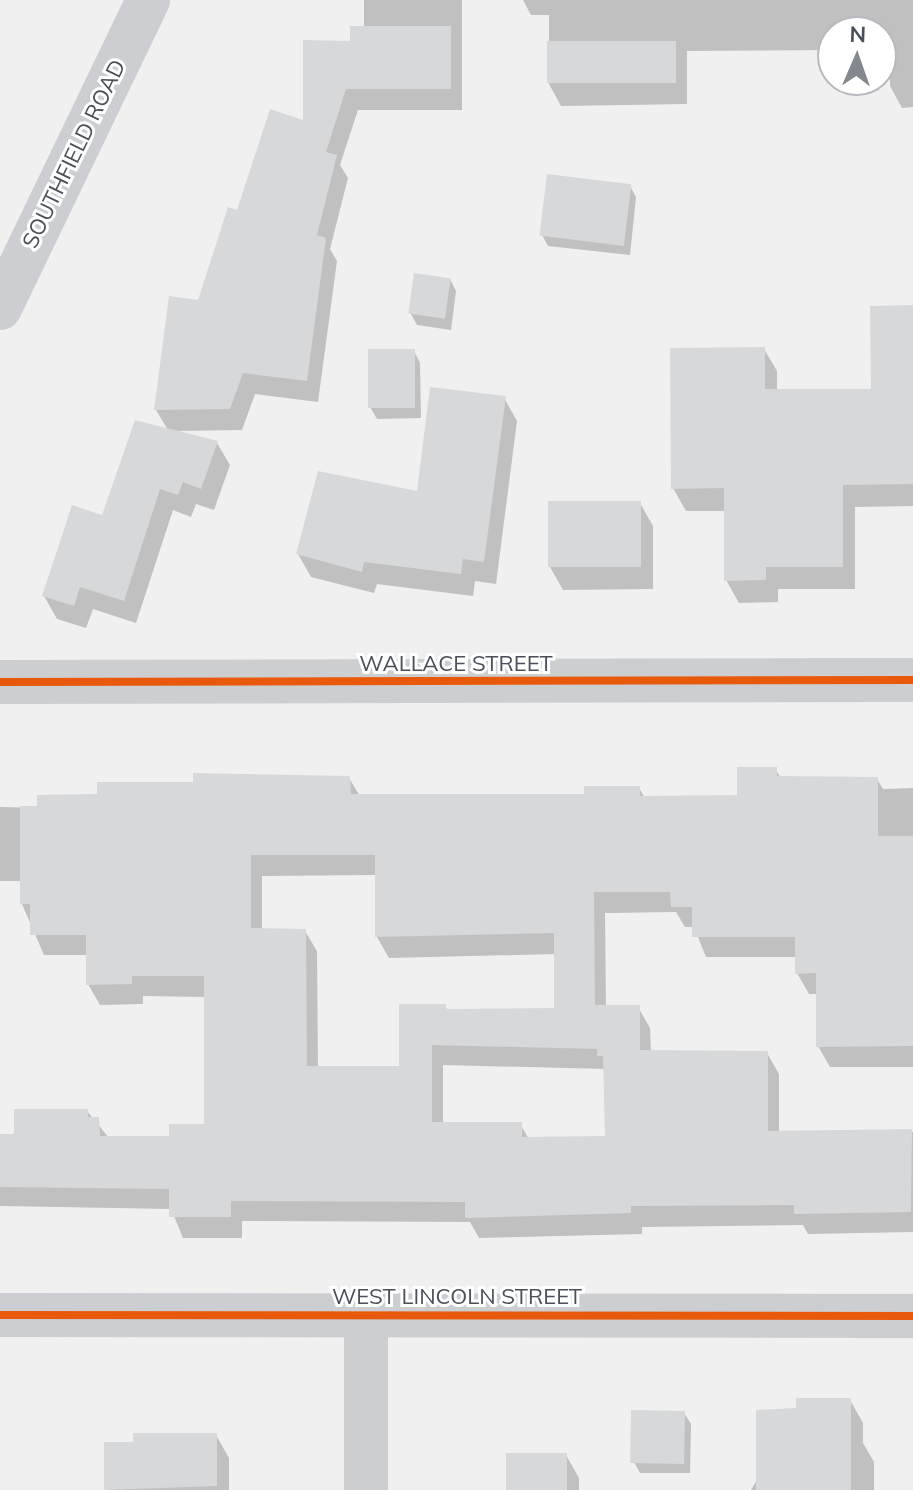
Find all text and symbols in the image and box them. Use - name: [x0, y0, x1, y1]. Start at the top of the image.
- north arrow: [817, 16, 897, 96]
- text: N: [849, 20, 867, 48]
- street label: SOUTHFIELD ROAD: [17, 55, 131, 253]
- street label: WALLACE STREET: [359, 651, 553, 677]
- street label: WEST LINCOLN STREET: [332, 1284, 582, 1310]

